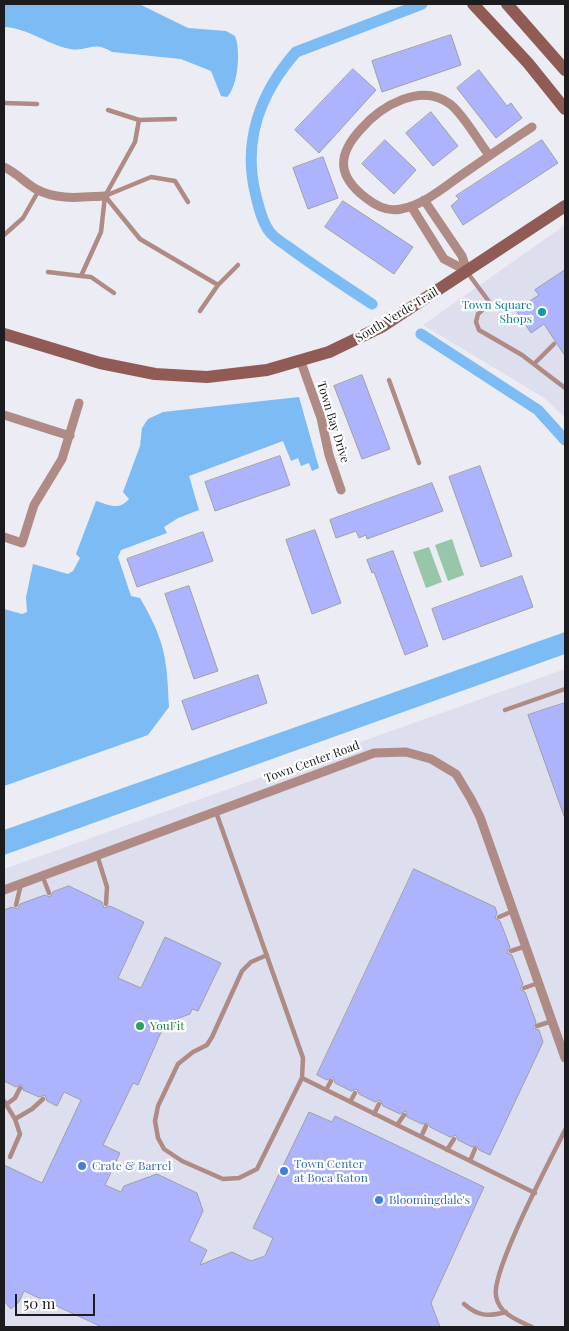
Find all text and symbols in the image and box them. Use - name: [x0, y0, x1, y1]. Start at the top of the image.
- street label: South Verde Trail: [353, 285, 441, 345]
- place label: Town Square Shops: [462, 298, 532, 326]
- marker: Town Square Shops: [536, 306, 548, 318]
- street label: Town Bay Drive: [314, 379, 352, 465]
- street label: Town Center Road: [262, 738, 362, 786]
- place label: YouFit: [150, 1019, 184, 1033]
- marker: YouFit: [134, 1020, 146, 1032]
- place label: Town Center at Boca Raton: [294, 1157, 368, 1185]
- place label: Crate & Barrel: [92, 1159, 171, 1173]
- marker: Crate & Barrel: [76, 1160, 88, 1172]
- marker: Town Center at Boca Raton: [278, 1165, 290, 1177]
- place label: Bloomingdale's: [389, 1193, 470, 1207]
- marker: Bloomingdale's: [373, 1194, 385, 1206]
- scale bar: [18, 1284, 98, 1316]
- text: 50 m: [23, 1293, 55, 1313]

